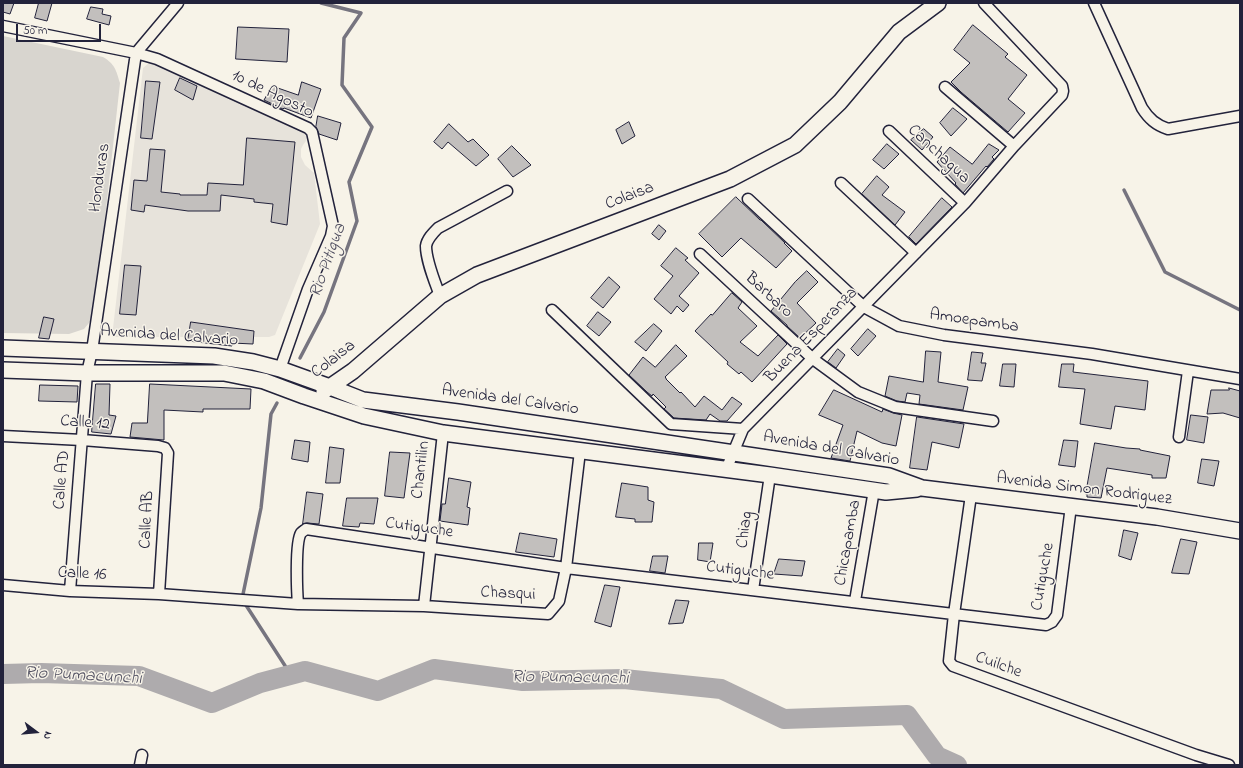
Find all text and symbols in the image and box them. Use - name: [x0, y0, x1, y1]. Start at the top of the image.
- scale bar: [18, 16, 103, 42]
- text: 50 m: [23, 22, 47, 40]
- street label: 10 de Agosto: [228, 66, 316, 124]
- street label: Canchagua: [902, 121, 974, 189]
- street label: Honduras: [86, 142, 116, 214]
- street label: Colaisa: [603, 178, 657, 216]
- water label: Rio Pitigua: [306, 221, 352, 301]
- street label: Barbaro: [740, 269, 796, 323]
- street label: Buena Esperanza: [761, 284, 863, 388]
- street label: Amoepamba: [928, 306, 1020, 338]
- street label: Avenida del Calvario: [99, 322, 239, 352]
- street label: Colaisa: [308, 336, 360, 384]
- street label: Avenida del Calvario: [440, 381, 580, 421]
- street label: Calle 12: [59, 412, 111, 436]
- street label: Avenida del Calvario: [761, 428, 901, 472]
- street label: Chantilin: [408, 440, 436, 500]
- street label: Calle AD: [50, 450, 76, 510]
- street label: Avenida Simon Rodriguez: [995, 469, 1173, 511]
- street label: Calle AB: [136, 491, 160, 549]
- street label: Chicapamba: [831, 498, 867, 588]
- street label: Chiag: [733, 510, 759, 550]
- street label: Cutiguche: [384, 514, 454, 544]
- street label: Cutiguche: [1028, 542, 1060, 612]
- street label: Cutiguche: [705, 558, 775, 586]
- street label: Calle 16: [57, 564, 107, 586]
- street label: Chasqui: [480, 583, 536, 607]
- street label: Cuilche: [972, 648, 1024, 684]
- water label: Rio Pumacunchi: [24, 663, 142, 691]
- water label: Rio Pumacunchi: [511, 667, 629, 691]
- north arrow: [16, 712, 56, 752]
- text: N: [39, 730, 56, 741]

